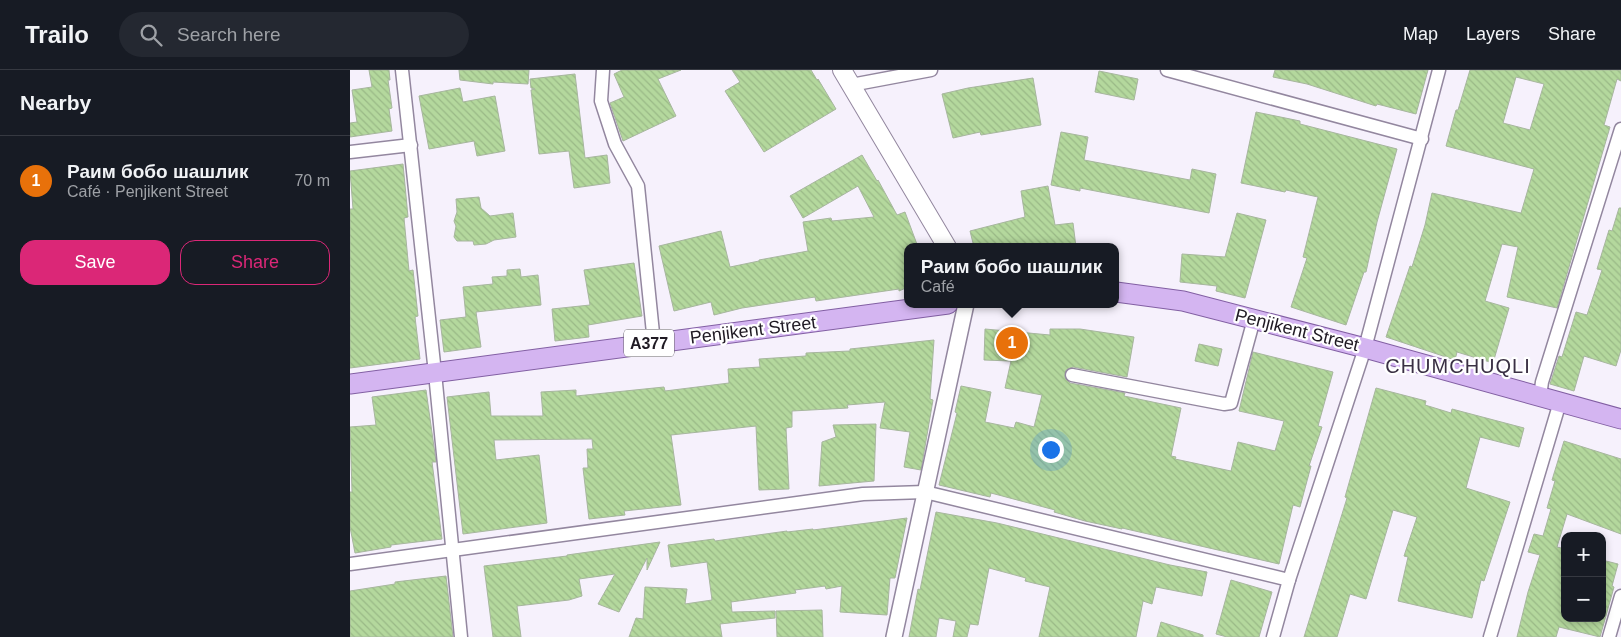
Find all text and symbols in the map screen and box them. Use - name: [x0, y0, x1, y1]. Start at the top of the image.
- search box: [119, 12, 469, 57]
- text: Trailo: [25, 21, 89, 48]
- icon: search: [137, 21, 165, 49]
- text: Search here: [177, 24, 281, 45]
- text: Map: [1403, 24, 1438, 44]
- text: Layers: [1466, 24, 1520, 44]
- text: Share: [1548, 24, 1596, 44]
- text: Nearby: [20, 91, 91, 114]
- text: Раим бобо шашлик: [67, 161, 248, 182]
- text: 1: [32, 172, 40, 189]
- text: 70 m: [294, 172, 330, 189]
- text: Café · Penjikent Street: [67, 183, 228, 200]
- button: Save: [20, 240, 170, 285]
- button: Share: [180, 240, 330, 285]
- popup: [904, 243, 1119, 308]
- text: Раим бобо шашлик: [921, 256, 1102, 277]
- text: Café: [921, 278, 955, 295]
- street label: Penjikent Street: [1233, 305, 1361, 355]
- street label: Penjikent Street: [689, 312, 817, 348]
- pin: 1: [996, 324, 1028, 362]
- road number: A377: [624, 330, 674, 356]
- district label: CHUMCHUQLI: [1385, 355, 1531, 377]
- your location: [1038, 437, 1064, 463]
- map controls: [1561, 532, 1606, 622]
- button: +: [1561, 532, 1606, 577]
- button: −: [1561, 577, 1606, 622]

